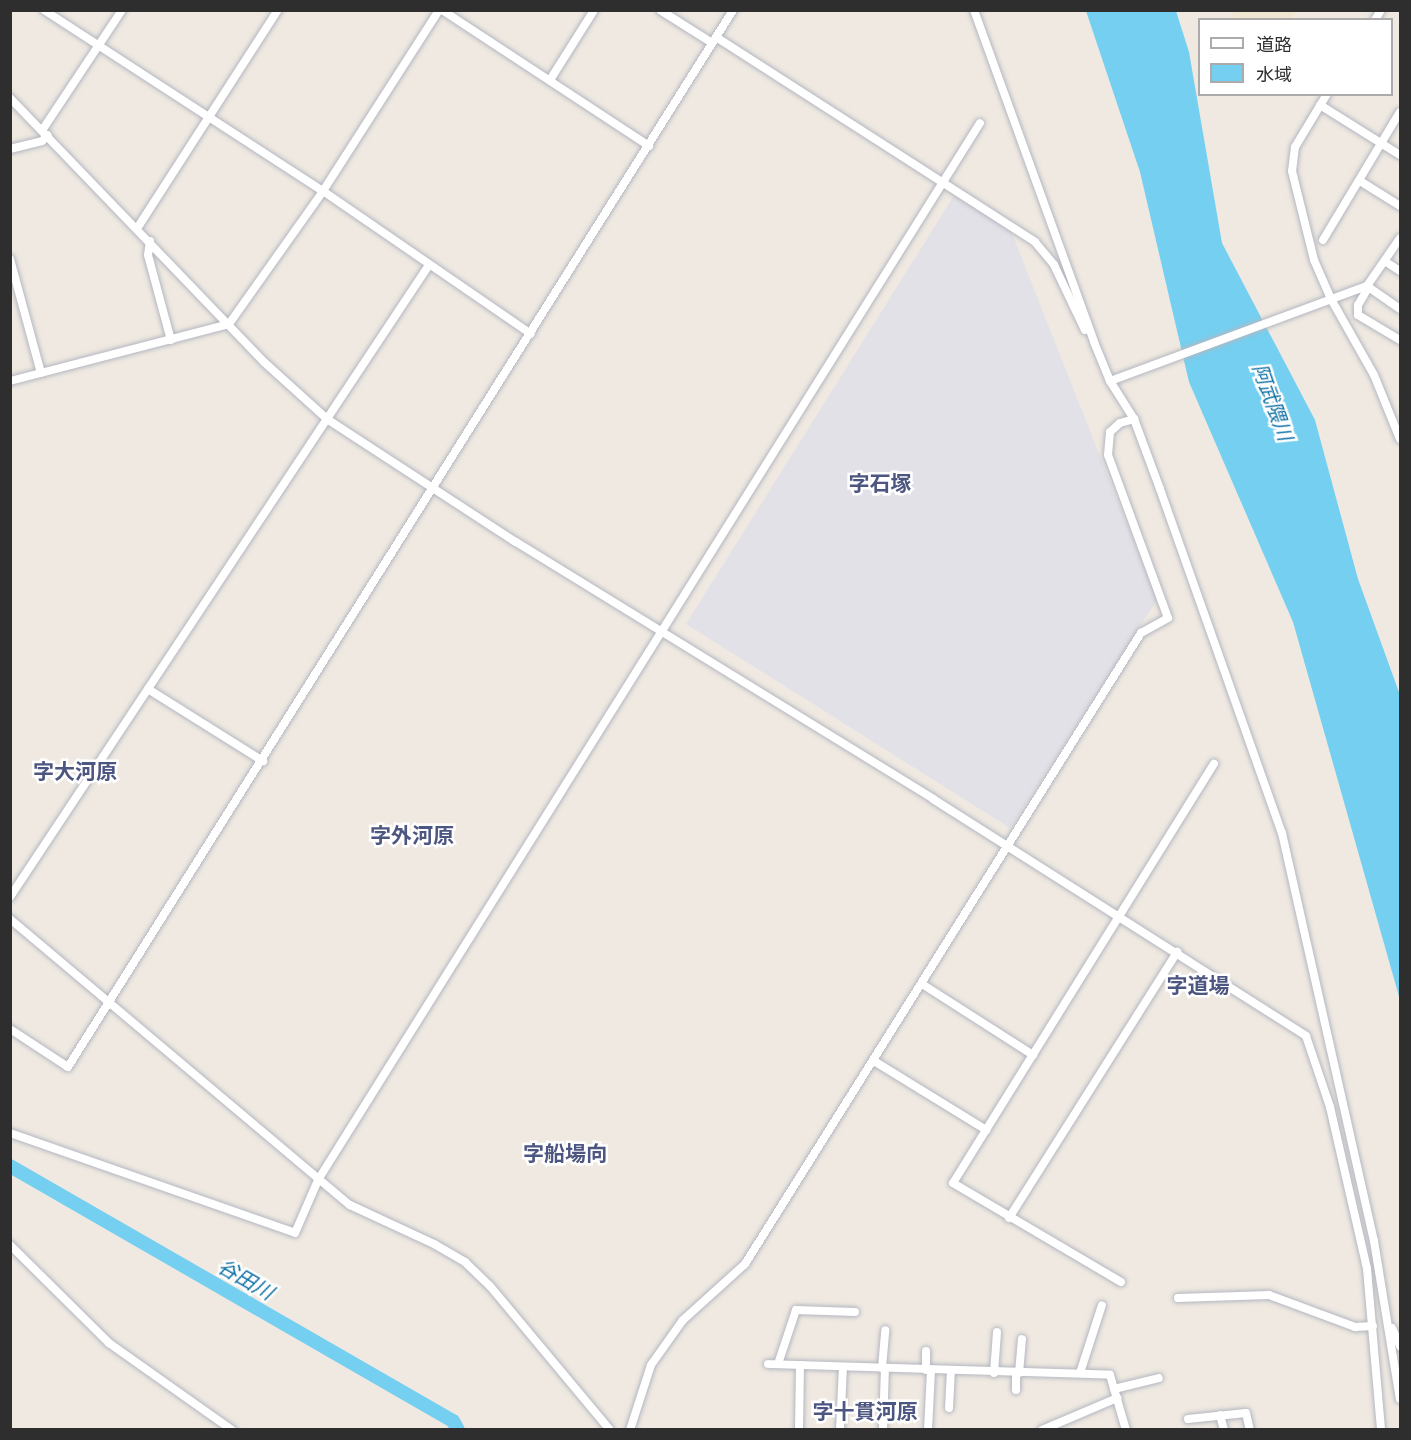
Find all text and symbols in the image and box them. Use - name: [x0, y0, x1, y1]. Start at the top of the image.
- legend: [1198, 18, 1393, 96]
- text: 道路: [1256, 32, 1292, 57]
- text: 水域: [1256, 62, 1292, 87]
- water label: 阿武隈川: [1248, 360, 1298, 444]
- district label: 字石塚: [849, 471, 911, 497]
- district label: 字大河原: [33, 759, 117, 785]
- district label: 字外河原: [370, 823, 454, 849]
- district label: 字道場: [1167, 973, 1229, 999]
- district label: 字船場向: [523, 1141, 607, 1167]
- water label: 谷田川: [214, 1254, 278, 1304]
- district label: 字十貫河原: [813, 1399, 917, 1425]

